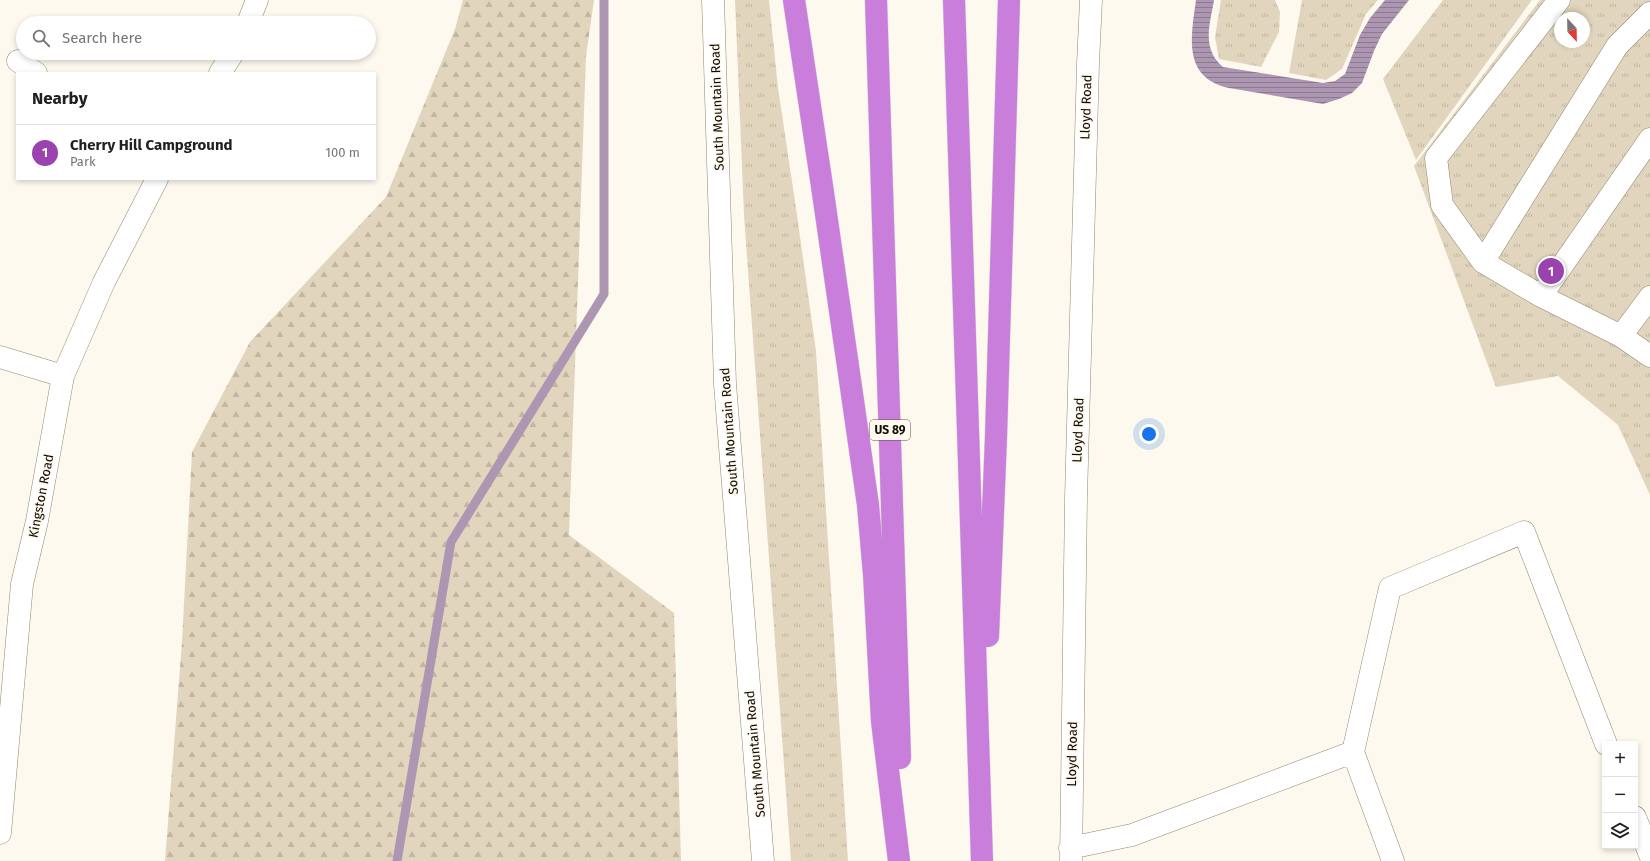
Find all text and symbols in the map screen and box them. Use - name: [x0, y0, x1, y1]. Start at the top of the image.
- north arrow: [1554, 12, 1590, 48]
- search box: [16, 16, 376, 60]
- icon: search: [30, 27, 52, 49]
- text: Search here: [62, 29, 142, 47]
- street label: South Mountain Road: [707, 43, 727, 171]
- street label: Lloyd Road: [1077, 74, 1095, 140]
- text: Nearby: [32, 88, 87, 109]
- text: Cherry Hill Campground: [70, 136, 233, 154]
- text: 1: [42, 145, 48, 160]
- text: 100 m: [325, 145, 360, 160]
- text: Park: [70, 154, 96, 169]
- pin: 1: [1538, 256, 1564, 286]
- street label: South Mountain Road: [717, 367, 741, 495]
- street label: Lloyd Road: [1069, 397, 1087, 463]
- road number: US 89: [870, 420, 910, 440]
- your location: [1139, 424, 1159, 444]
- street label: Kingston Road: [26, 453, 56, 539]
- street label: South Mountain Road: [742, 690, 768, 818]
- street label: Lloyd Road: [1064, 721, 1080, 787]
- map controls: [1602, 741, 1638, 849]
- button: +: [1602, 741, 1638, 777]
- button: −: [1602, 777, 1638, 813]
- button: layers: [1602, 813, 1638, 849]

